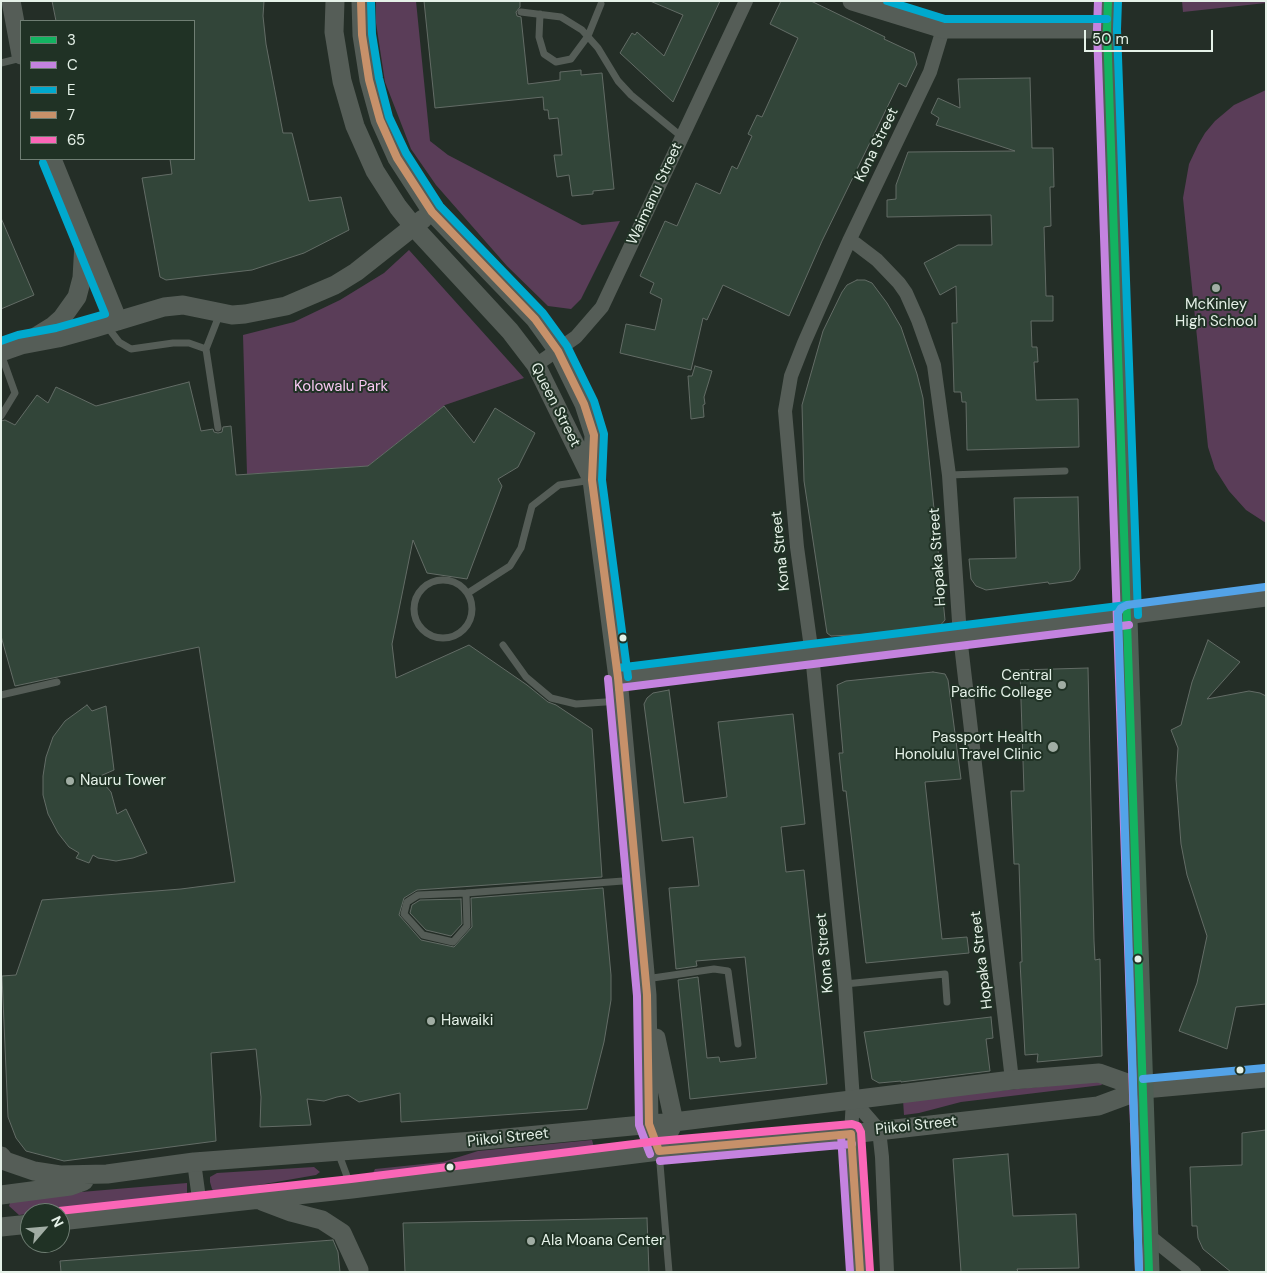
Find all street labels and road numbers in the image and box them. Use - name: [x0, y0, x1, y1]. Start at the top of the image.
- street label: Kona Street: [851, 105, 903, 185]
- street label: Waimanu Street: [623, 140, 687, 248]
- street label: Queen Street: [526, 360, 584, 450]
- street label: Hopaka Street: [926, 507, 950, 607]
- street label: Kona Street: [768, 510, 794, 592]
- street label: Hopaka Street: [967, 910, 997, 1010]
- street label: Kona Street: [813, 912, 837, 994]
- street label: Piikoi Street: [874, 1113, 958, 1139]
- street label: Piikoi Street: [466, 1125, 550, 1151]

